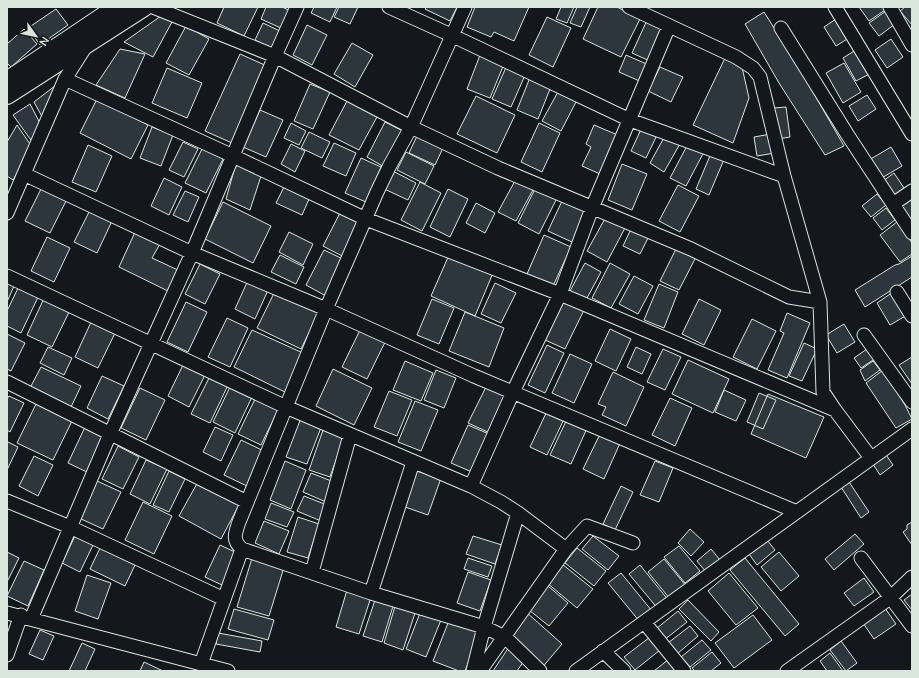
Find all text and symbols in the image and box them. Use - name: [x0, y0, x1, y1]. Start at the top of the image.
- north arrow: [16, 16, 56, 56]
- text: N: [35, 34, 52, 49]

